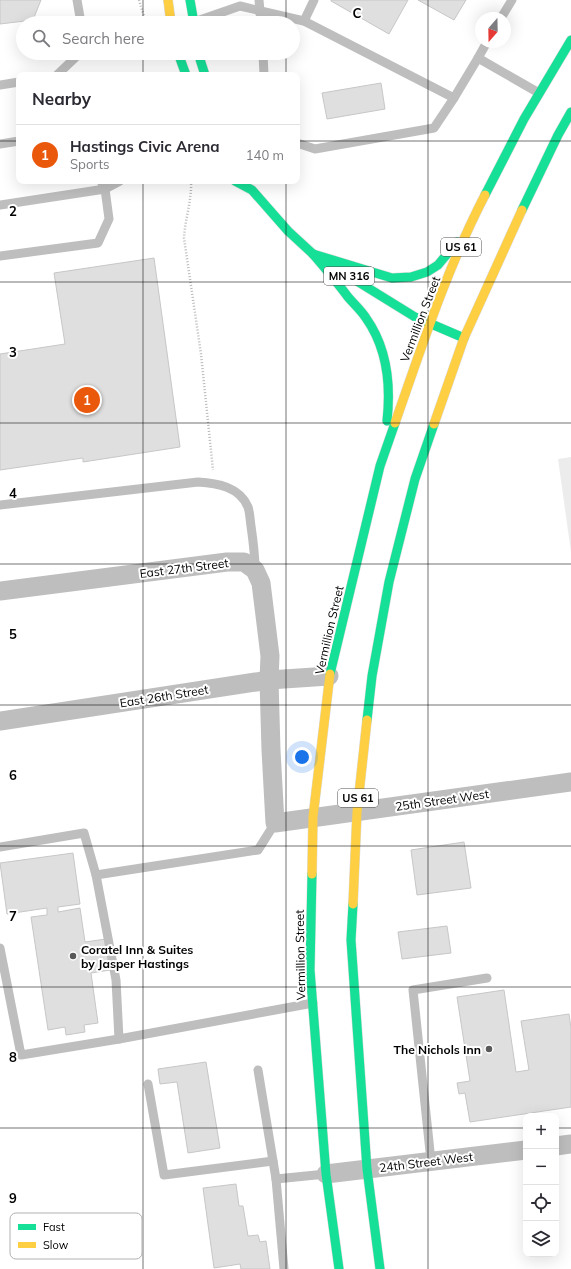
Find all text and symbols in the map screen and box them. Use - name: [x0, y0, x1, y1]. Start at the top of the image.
- text: C: [353, 5, 362, 21]
- north arrow: [475, 12, 511, 48]
- search box: [16, 16, 300, 60]
- icon: search: [30, 27, 52, 49]
- text: Search here: [62, 29, 144, 48]
- text: Nearby: [32, 88, 91, 109]
- text: Hastings Civic Arena: [70, 137, 219, 156]
- text: 1: [41, 147, 49, 163]
- text: 140 m: [246, 147, 284, 163]
- text: Sports: [70, 156, 109, 172]
- text: 2: [9, 203, 17, 219]
- road number: US 61: [441, 238, 481, 256]
- road number: MN 316: [324, 267, 374, 285]
- street label: Vermillion Street: [397, 274, 443, 364]
- text: 3: [9, 344, 17, 360]
- pin: 1: [74, 385, 100, 415]
- text: 4: [9, 485, 17, 501]
- street label: East 27th Street: [139, 555, 229, 581]
- street label: Vermillion Street: [311, 584, 347, 676]
- text: 5: [9, 626, 17, 642]
- street label: East 26th Street: [119, 682, 209, 710]
- your location: [292, 747, 312, 767]
- text: 6: [9, 767, 17, 783]
- street label: 25th Street West: [394, 786, 490, 814]
- road number: US 61: [338, 789, 378, 807]
- text: 7: [9, 908, 17, 924]
- street label: Vermillion Street: [292, 910, 308, 1000]
- place label: Coratel Inn & Suites by Jasper Hastings: [81, 942, 193, 971]
- marker: Coratel Inn & Suites by Jasper Hastings: [68, 951, 78, 961]
- place label: The Nichols Inn: [394, 1042, 481, 1057]
- marker: The Nichols Inn: [484, 1044, 494, 1054]
- text: 8: [9, 1049, 17, 1065]
- map controls: [523, 1113, 559, 1257]
- button: +: [523, 1113, 559, 1149]
- street label: 24th Street West: [378, 1149, 474, 1175]
- button: −: [523, 1149, 559, 1185]
- button: locate: [523, 1185, 559, 1221]
- text: 9: [9, 1190, 17, 1206]
- legend: [10, 1213, 142, 1259]
- text: Fast: [43, 1220, 65, 1234]
- button: layers: [523, 1221, 559, 1257]
- text: Slow: [43, 1238, 69, 1252]

